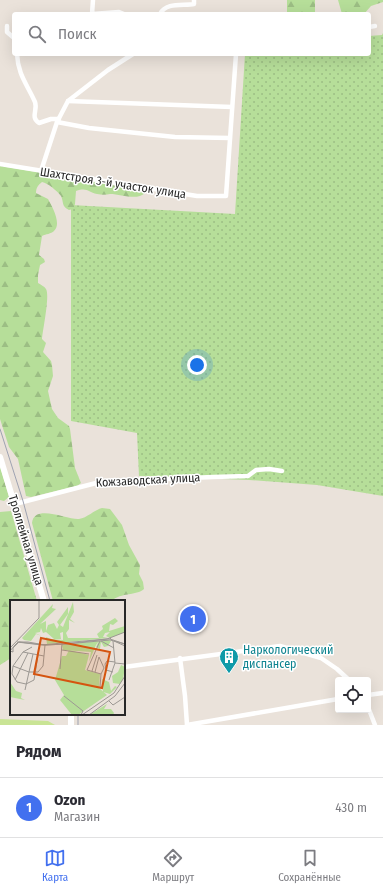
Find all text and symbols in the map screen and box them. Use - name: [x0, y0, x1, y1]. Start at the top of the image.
- search box: [12, 12, 371, 56]
- icon: search: [26, 23, 48, 45]
- text: Поиск: [58, 25, 96, 43]
- street label: Шахтстроя 3-й участок улица: [39, 165, 187, 201]
- your location: [187, 355, 207, 375]
- street label: Кожзаводская улица: [95, 470, 201, 490]
- street label: Троллейная улица: [6, 493, 46, 587]
- inset map: [10, 600, 125, 715]
- pin: 1: [180, 604, 206, 634]
- place label: Наркологический диспансер: [243, 643, 333, 671]
- building icon: Наркологический диспансер: [218, 646, 240, 674]
- map controls: [335, 677, 371, 713]
- button: locate: [335, 677, 371, 713]
- text: Рядом: [16, 741, 61, 762]
- text: Ozon: [54, 791, 85, 809]
- text: 1: [26, 800, 32, 815]
- text: 430 m: [335, 800, 367, 815]
- text: Магазин: [54, 809, 100, 824]
- tab: Карта: [42, 847, 68, 884]
- tab: Маршрут: [152, 847, 194, 884]
- tab: Сохранённые: [278, 847, 341, 884]

